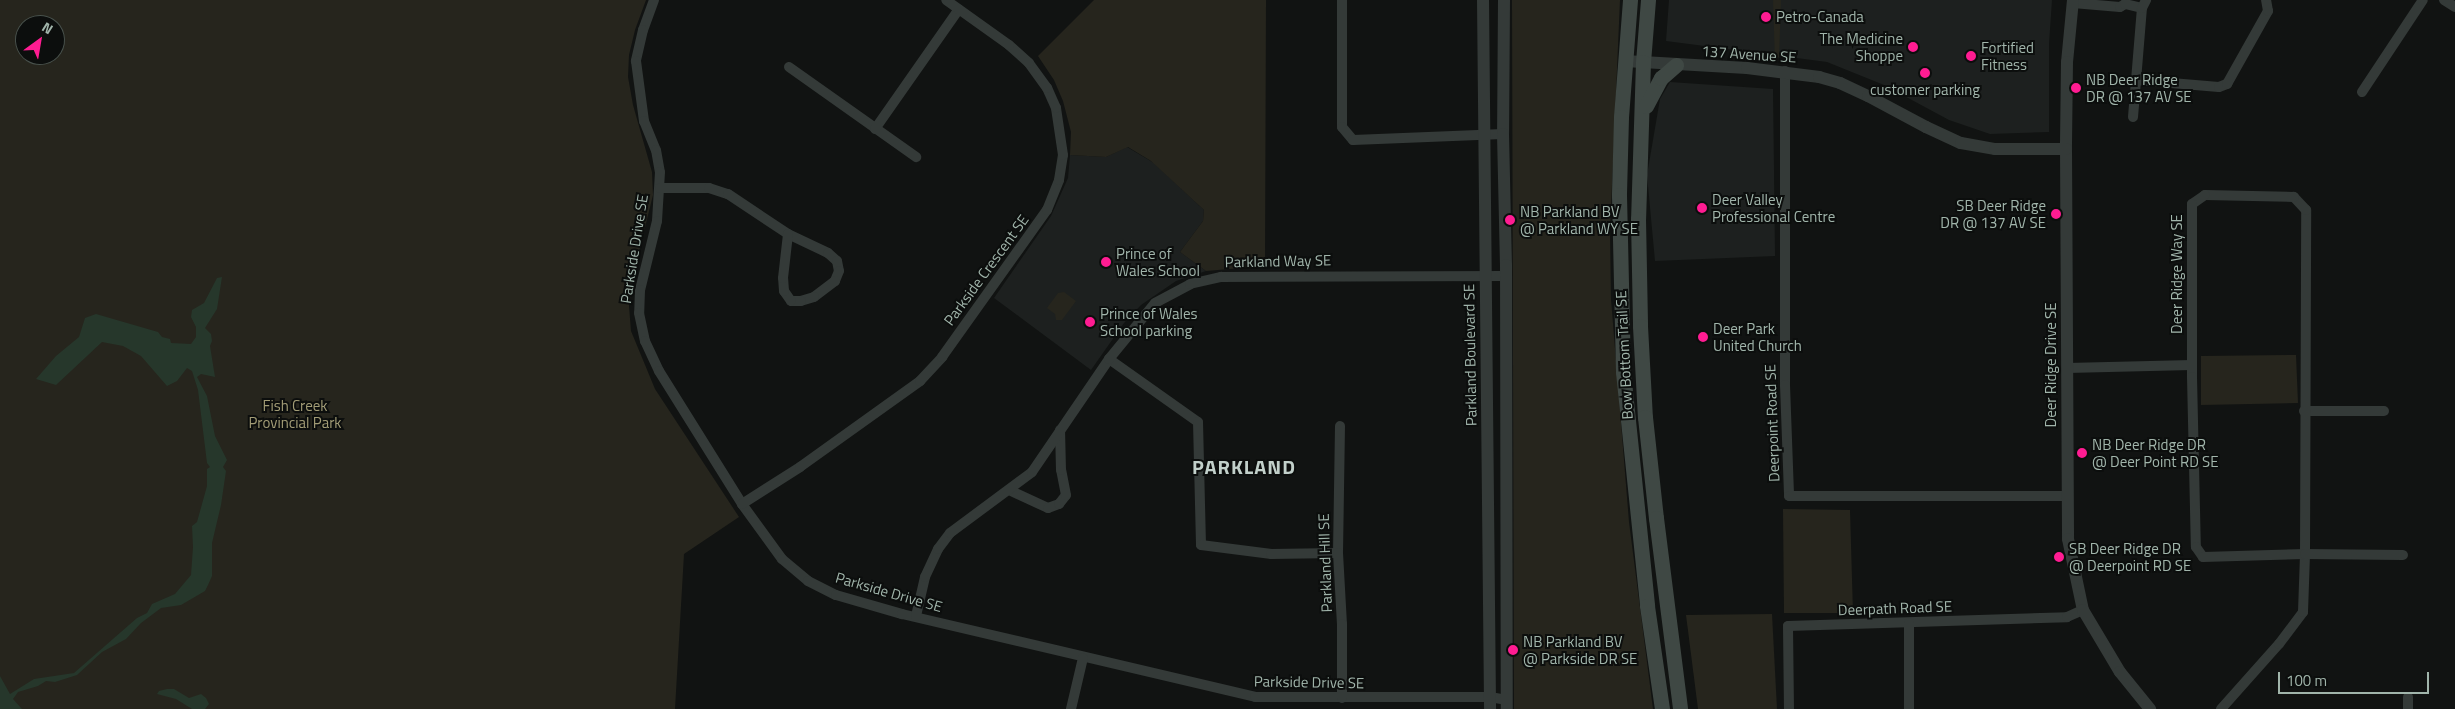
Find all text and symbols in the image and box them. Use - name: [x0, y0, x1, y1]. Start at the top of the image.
- place label: Petro-Canada: [1776, 8, 1864, 26]
- marker: Petro-Canada: [1760, 11, 1772, 23]
- north arrow: [15, 15, 65, 65]
- text: N: [38, 16, 57, 39]
- place label: The Medicine Shoppe: [1819, 29, 1903, 64]
- place label: Fortified Fitness: [1981, 38, 2034, 73]
- marker: The Medicine Shoppe: [1907, 41, 1919, 53]
- street label: 137 Avenue SE: [1701, 42, 1797, 66]
- marker: Fortified Fitness: [1965, 50, 1977, 62]
- marker: customer parking: [1919, 67, 1931, 79]
- place label: NB Deer Ridge DR @ 137 AV SE: [2086, 70, 2192, 105]
- place label: customer parking: [1870, 81, 1980, 99]
- marker: NB Deer Ridge DR @ 137 AV SE: [2070, 82, 2082, 94]
- place label: Deer Valley Professional Centre: [1712, 190, 1835, 225]
- street label: Parkside Drive SE: [616, 193, 652, 305]
- place label: SB Deer Ridge DR @ 137 AV SE: [1940, 196, 2046, 231]
- place label: NB Parkland BV @ Parkland WY SE: [1520, 202, 1638, 237]
- marker: Deer Valley Professional Centre: [1696, 202, 1708, 214]
- marker: SB Deer Ridge DR @ 137 AV SE: [2050, 208, 2062, 220]
- street label: Parkside Crescent SE: [940, 211, 1032, 329]
- marker: NB Parkland BV @ Parkland WY SE: [1504, 214, 1516, 226]
- street label: Deer Ridge Way SE: [2168, 214, 2186, 334]
- place label: Prince of Wales School: [1116, 244, 1200, 279]
- street label: Parkland Way SE: [1225, 251, 1331, 271]
- marker: Prince of Wales School: [1100, 256, 1112, 268]
- street label: Parkland Boulevard SE: [1460, 284, 1480, 426]
- street label: Bow Bottom Trail SE: [1612, 290, 1636, 420]
- street label: Deer Ridge Drive SE: [2042, 303, 2060, 427]
- place label: Prince of Wales School parking: [1100, 304, 1198, 339]
- marker: Prince of Wales School parking: [1084, 316, 1096, 328]
- place label: Deer Park United Church: [1713, 319, 1802, 354]
- marker: Deer Park United Church: [1697, 331, 1709, 343]
- street label: Deerpoint Road SE: [1761, 364, 1783, 482]
- park label: Fish Creek Provincial Park: [248, 396, 342, 431]
- place label: NB Deer Ridge DR @ Deer Point RD SE: [2092, 435, 2219, 470]
- marker: NB Deer Ridge DR @ Deer Point RD SE: [2076, 447, 2088, 459]
- district label: PARKLAND: [1191, 454, 1297, 478]
- street label: Parkland Hill SE: [1314, 513, 1336, 613]
- place label: SB Deer Ridge DR @ Deerpoint RD SE: [2069, 539, 2191, 574]
- marker: SB Deer Ridge DR @ Deerpoint RD SE: [2053, 551, 2065, 563]
- street label: Parkside Drive SE: [834, 568, 944, 616]
- street label: Deerpath Road SE: [1838, 597, 1952, 619]
- place label: NB Parkland BV @ Parkside DR SE: [1523, 632, 1637, 667]
- marker: NB Parkland BV @ Parkside DR SE: [1507, 644, 1519, 656]
- scale bar: [2280, 662, 2431, 694]
- text: 100 m: [2286, 669, 2327, 692]
- street label: Parkside Drive SE: [1254, 672, 1364, 692]

